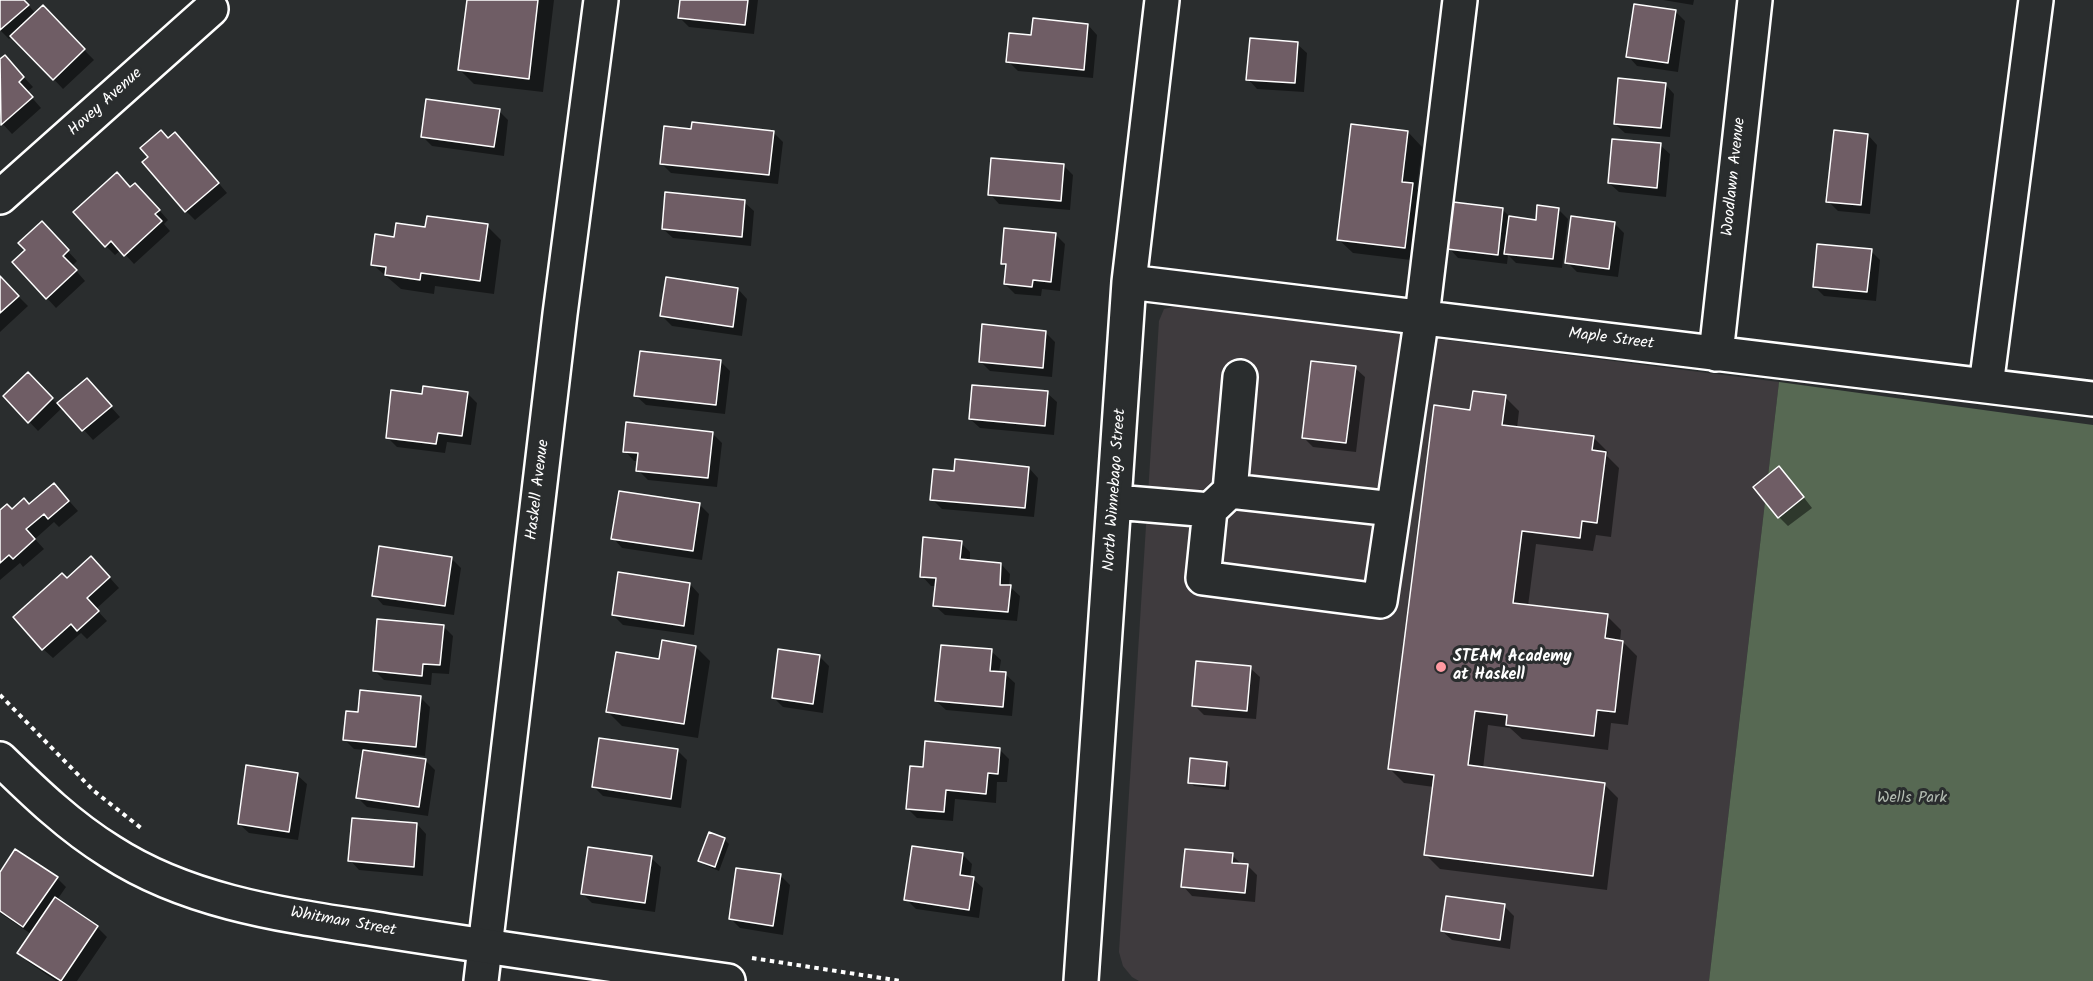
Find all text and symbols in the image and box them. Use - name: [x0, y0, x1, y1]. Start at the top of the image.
- street label: Hovey Avenue: [65, 65, 147, 141]
- street label: Woodlawn Avenue: [1719, 117, 1751, 237]
- street label: Maple Street: [1567, 325, 1655, 355]
- street label: North Winnebago Street: [1101, 408, 1131, 572]
- street label: Haskell Avenue: [523, 439, 555, 541]
- place label: STEAM Academy at Haskell: [1453, 648, 1572, 686]
- marker: STEAM Academy at Haskell: [1434, 660, 1448, 674]
- park label: Wells Park: [1877, 789, 1947, 809]
- street label: Whitman Street: [289, 904, 397, 942]

